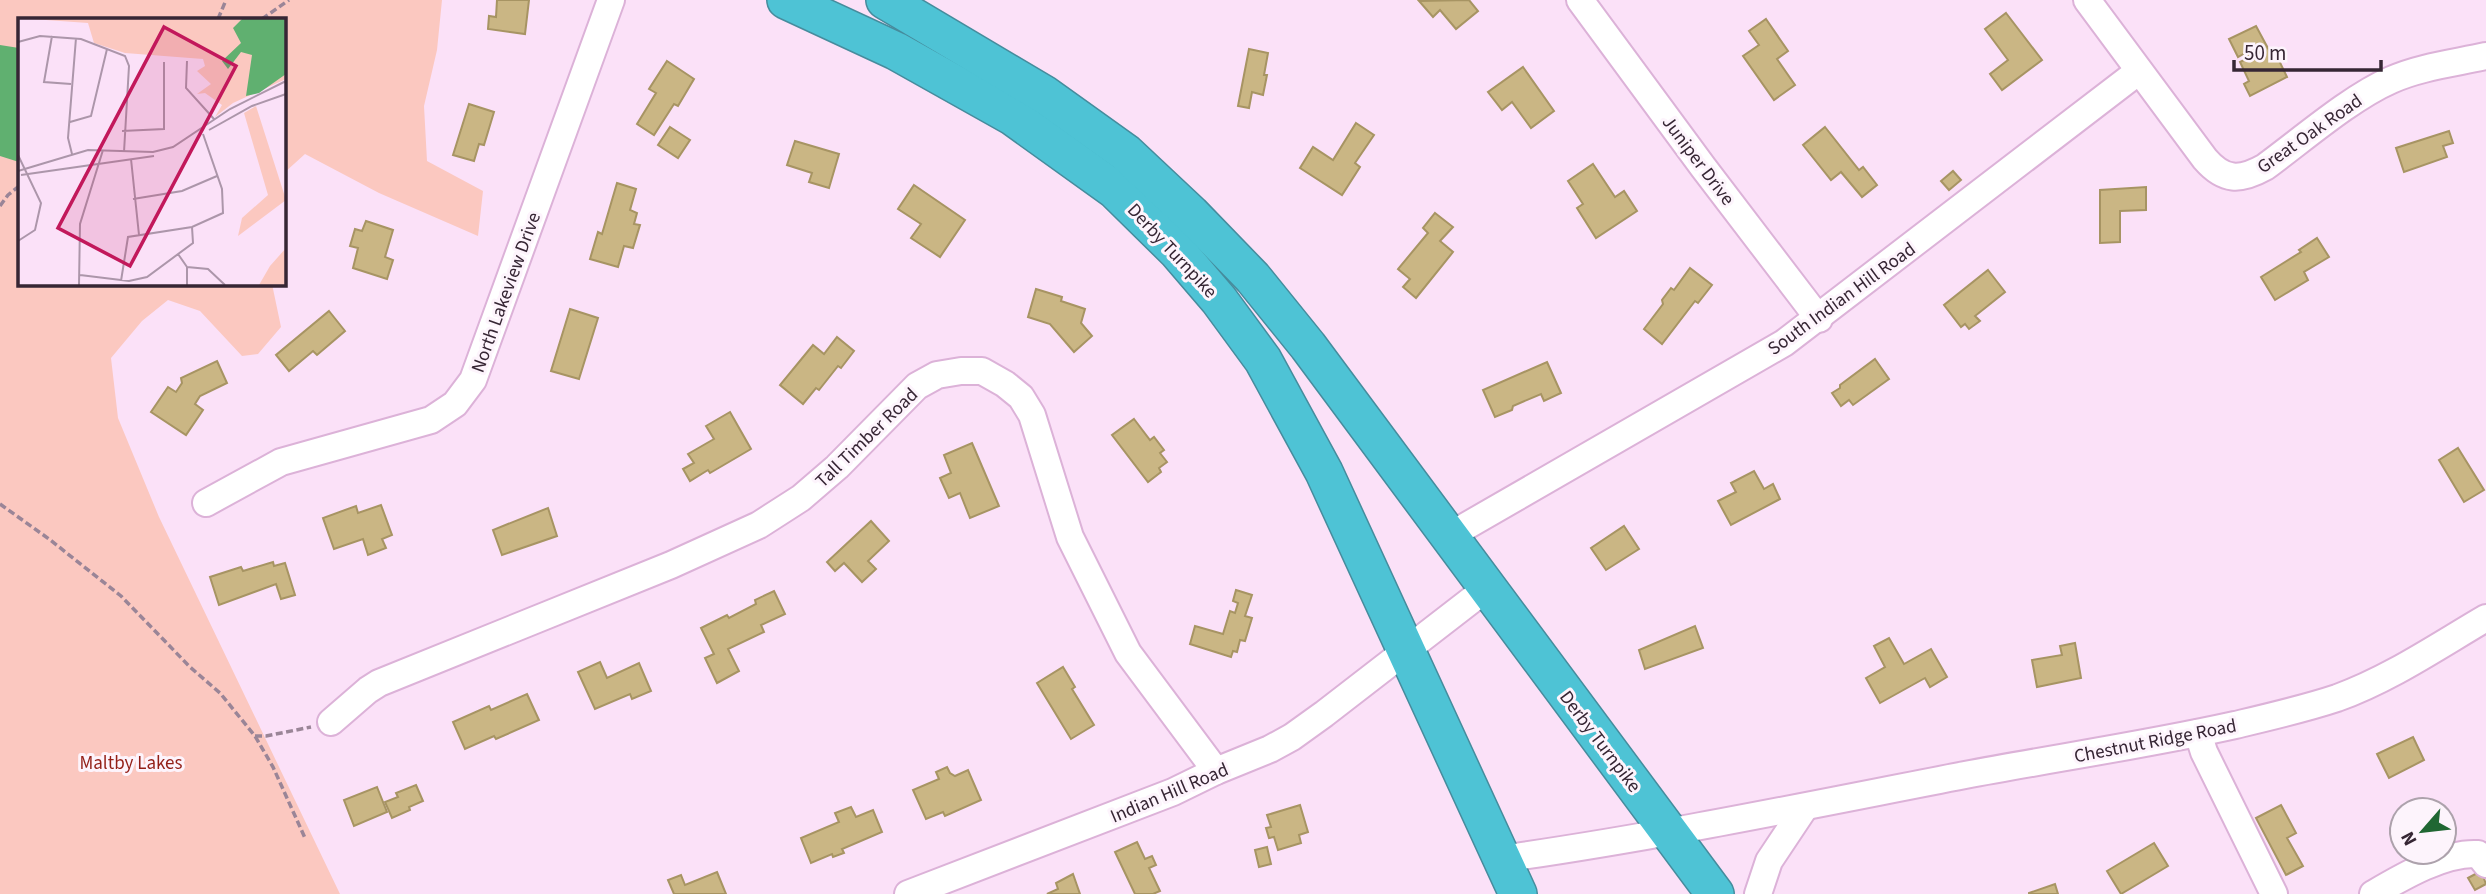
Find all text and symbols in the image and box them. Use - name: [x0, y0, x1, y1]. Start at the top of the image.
- inset map: [18, 18, 285, 285]
- scale bar: [2234, 28, 2381, 72]
- text: 50 m: [2244, 38, 2286, 68]
- street label: Great Oak Road: [2252, 88, 2368, 181]
- street label: Juniper Drive: [1655, 110, 1740, 211]
- street label: Derby Turnpike: [1121, 198, 1223, 305]
- street label: North Lakeview Drive: [465, 209, 548, 376]
- street label: South Indian Hill Road: [1762, 236, 1921, 362]
- street label: Tall Timber Road: [810, 382, 924, 494]
- street label: Derby Turnpike: [1553, 685, 1647, 798]
- street label: Chestnut Ridge Road: [2072, 712, 2239, 770]
- park label: Maltby Lakes: [79, 750, 183, 777]
- street label: Indian Hill Road: [1106, 756, 1233, 830]
- north arrow: [2388, 796, 2458, 866]
- text: N: [2394, 826, 2424, 850]

